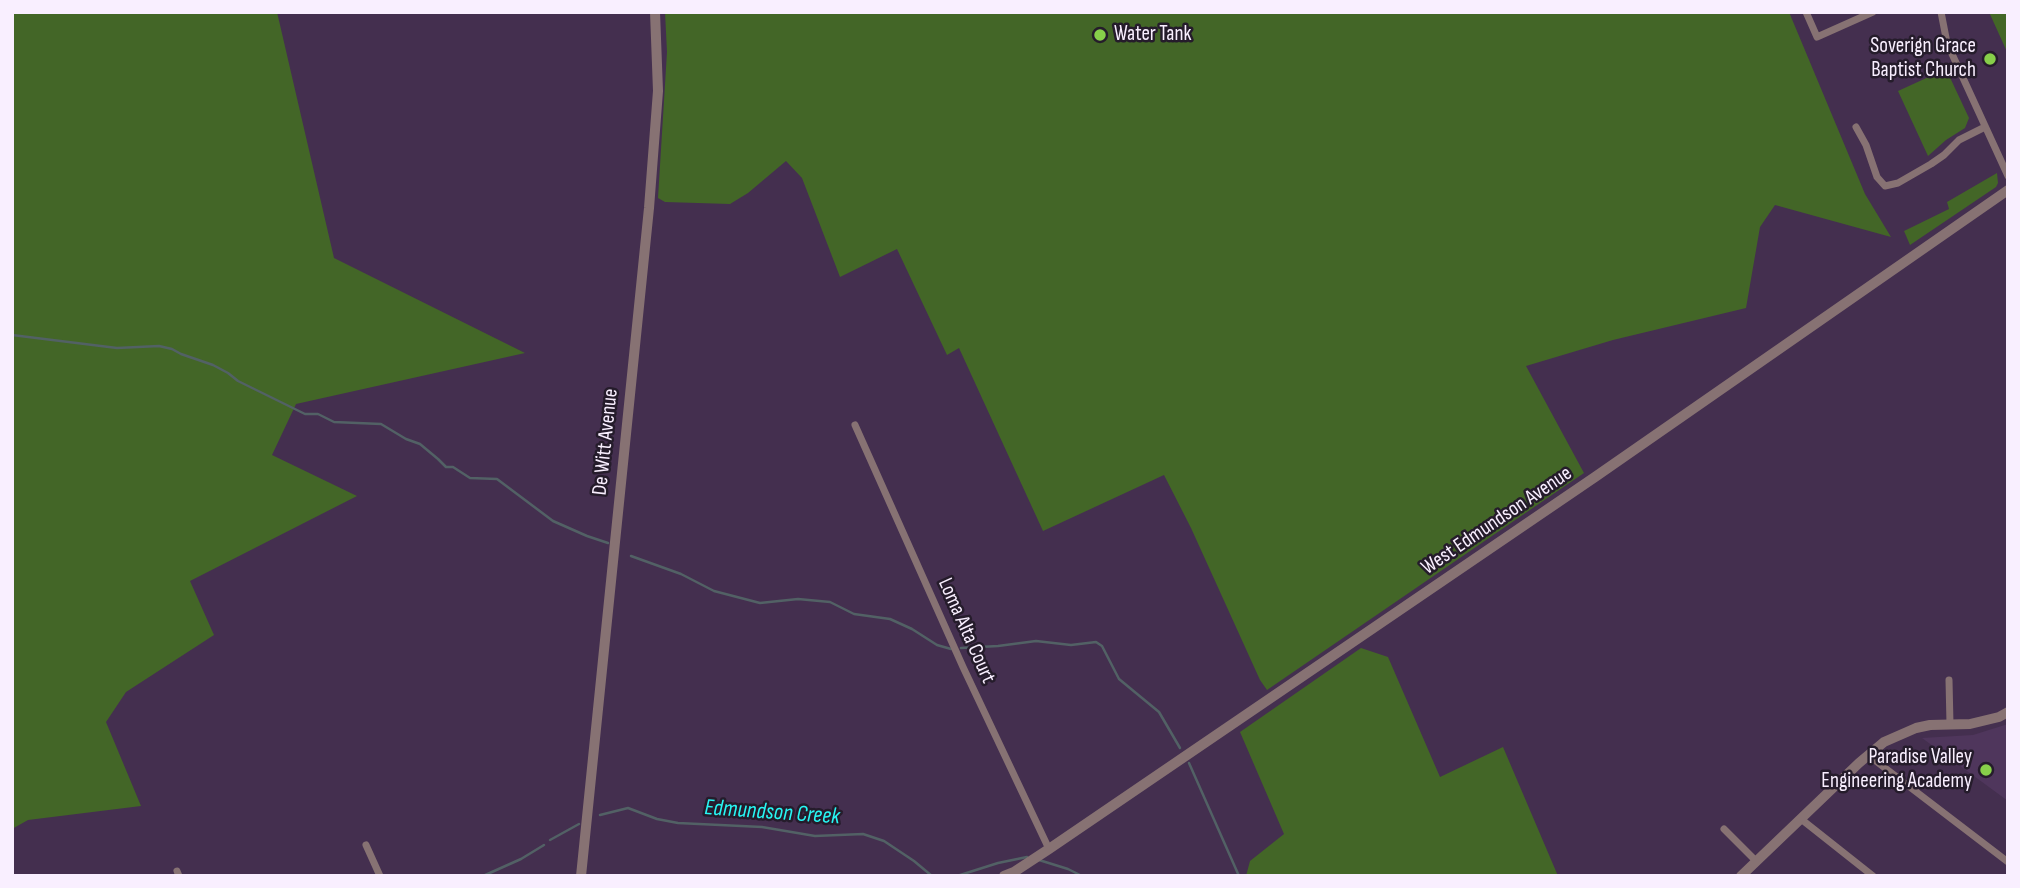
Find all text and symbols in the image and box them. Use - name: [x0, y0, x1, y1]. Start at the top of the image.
- place label: Water Tank: [1114, 22, 1191, 48]
- marker: Water Tank: [1092, 27, 1108, 43]
- place label: Soverign Grace Baptist Church: [1870, 34, 1976, 84]
- marker: Soverign Grace Baptist Church: [1982, 51, 1998, 67]
- street label: De Witt Avenue: [588, 387, 624, 497]
- street label: West Edmundson Avenue: [1417, 461, 1577, 581]
- street label: Loma Alta Court: [932, 575, 1000, 687]
- place label: Paradise Valley Engineering Academy: [1821, 745, 1972, 795]
- marker: Paradise Valley Engineering Academy: [1978, 762, 1994, 778]
- water label: Edmundson Creek: [703, 795, 841, 831]

